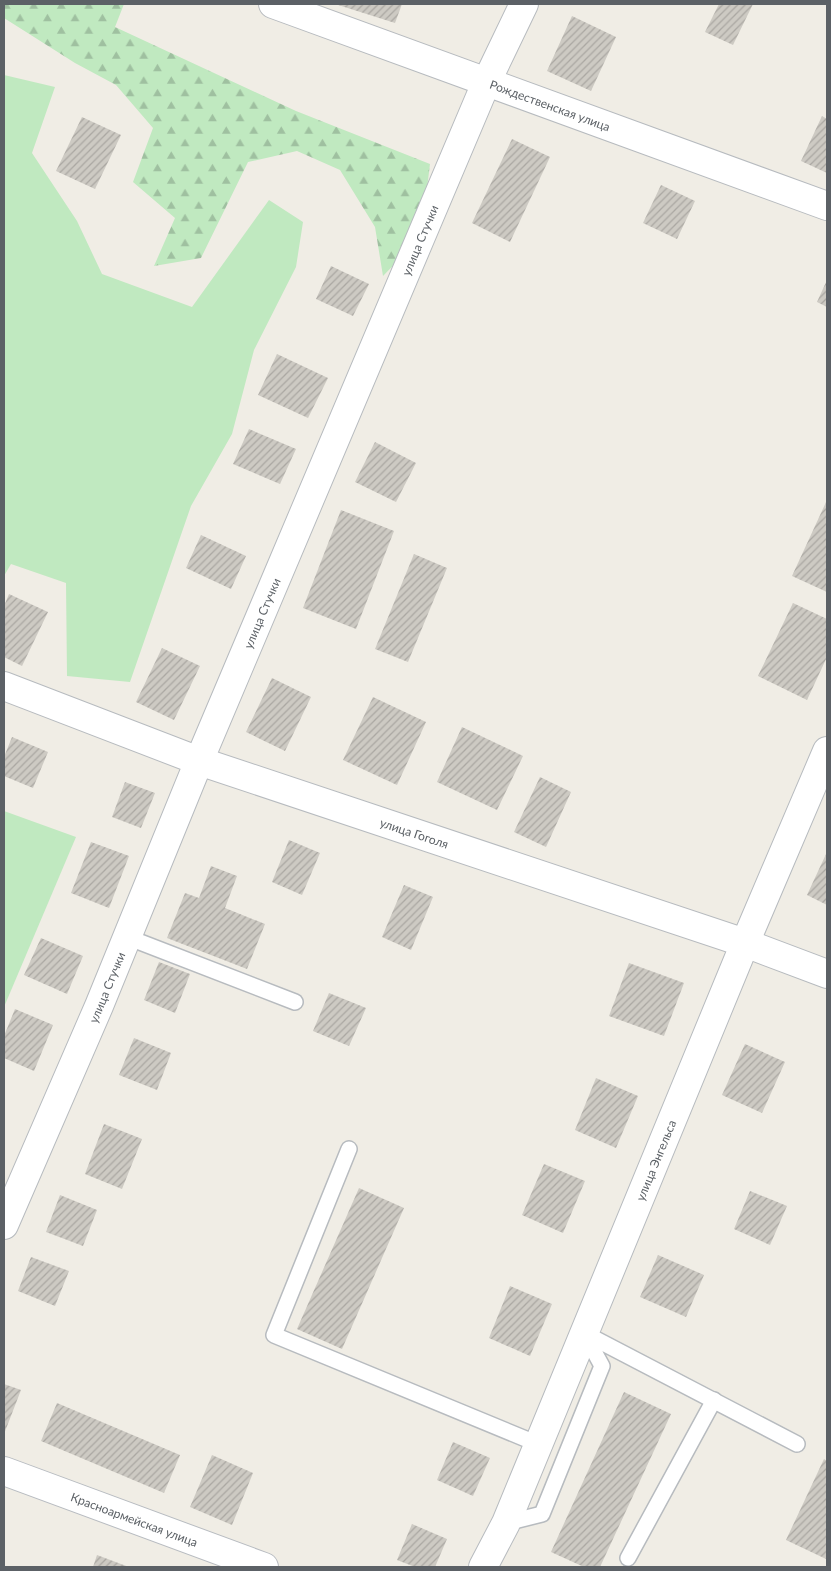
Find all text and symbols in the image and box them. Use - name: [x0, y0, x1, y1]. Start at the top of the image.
- street label: Рождественская улица: [488, 76, 613, 134]
- street label: улица Стучки: [398, 202, 441, 278]
- street label: улица Стучки: [240, 575, 283, 651]
- street label: улица Гоголя: [378, 814, 451, 851]
- street label: улица Стучки: [85, 949, 128, 1025]
- street label: улица Энгельса: [632, 1118, 679, 1203]
- street label: Красноармейская улица: [69, 1489, 200, 1549]

